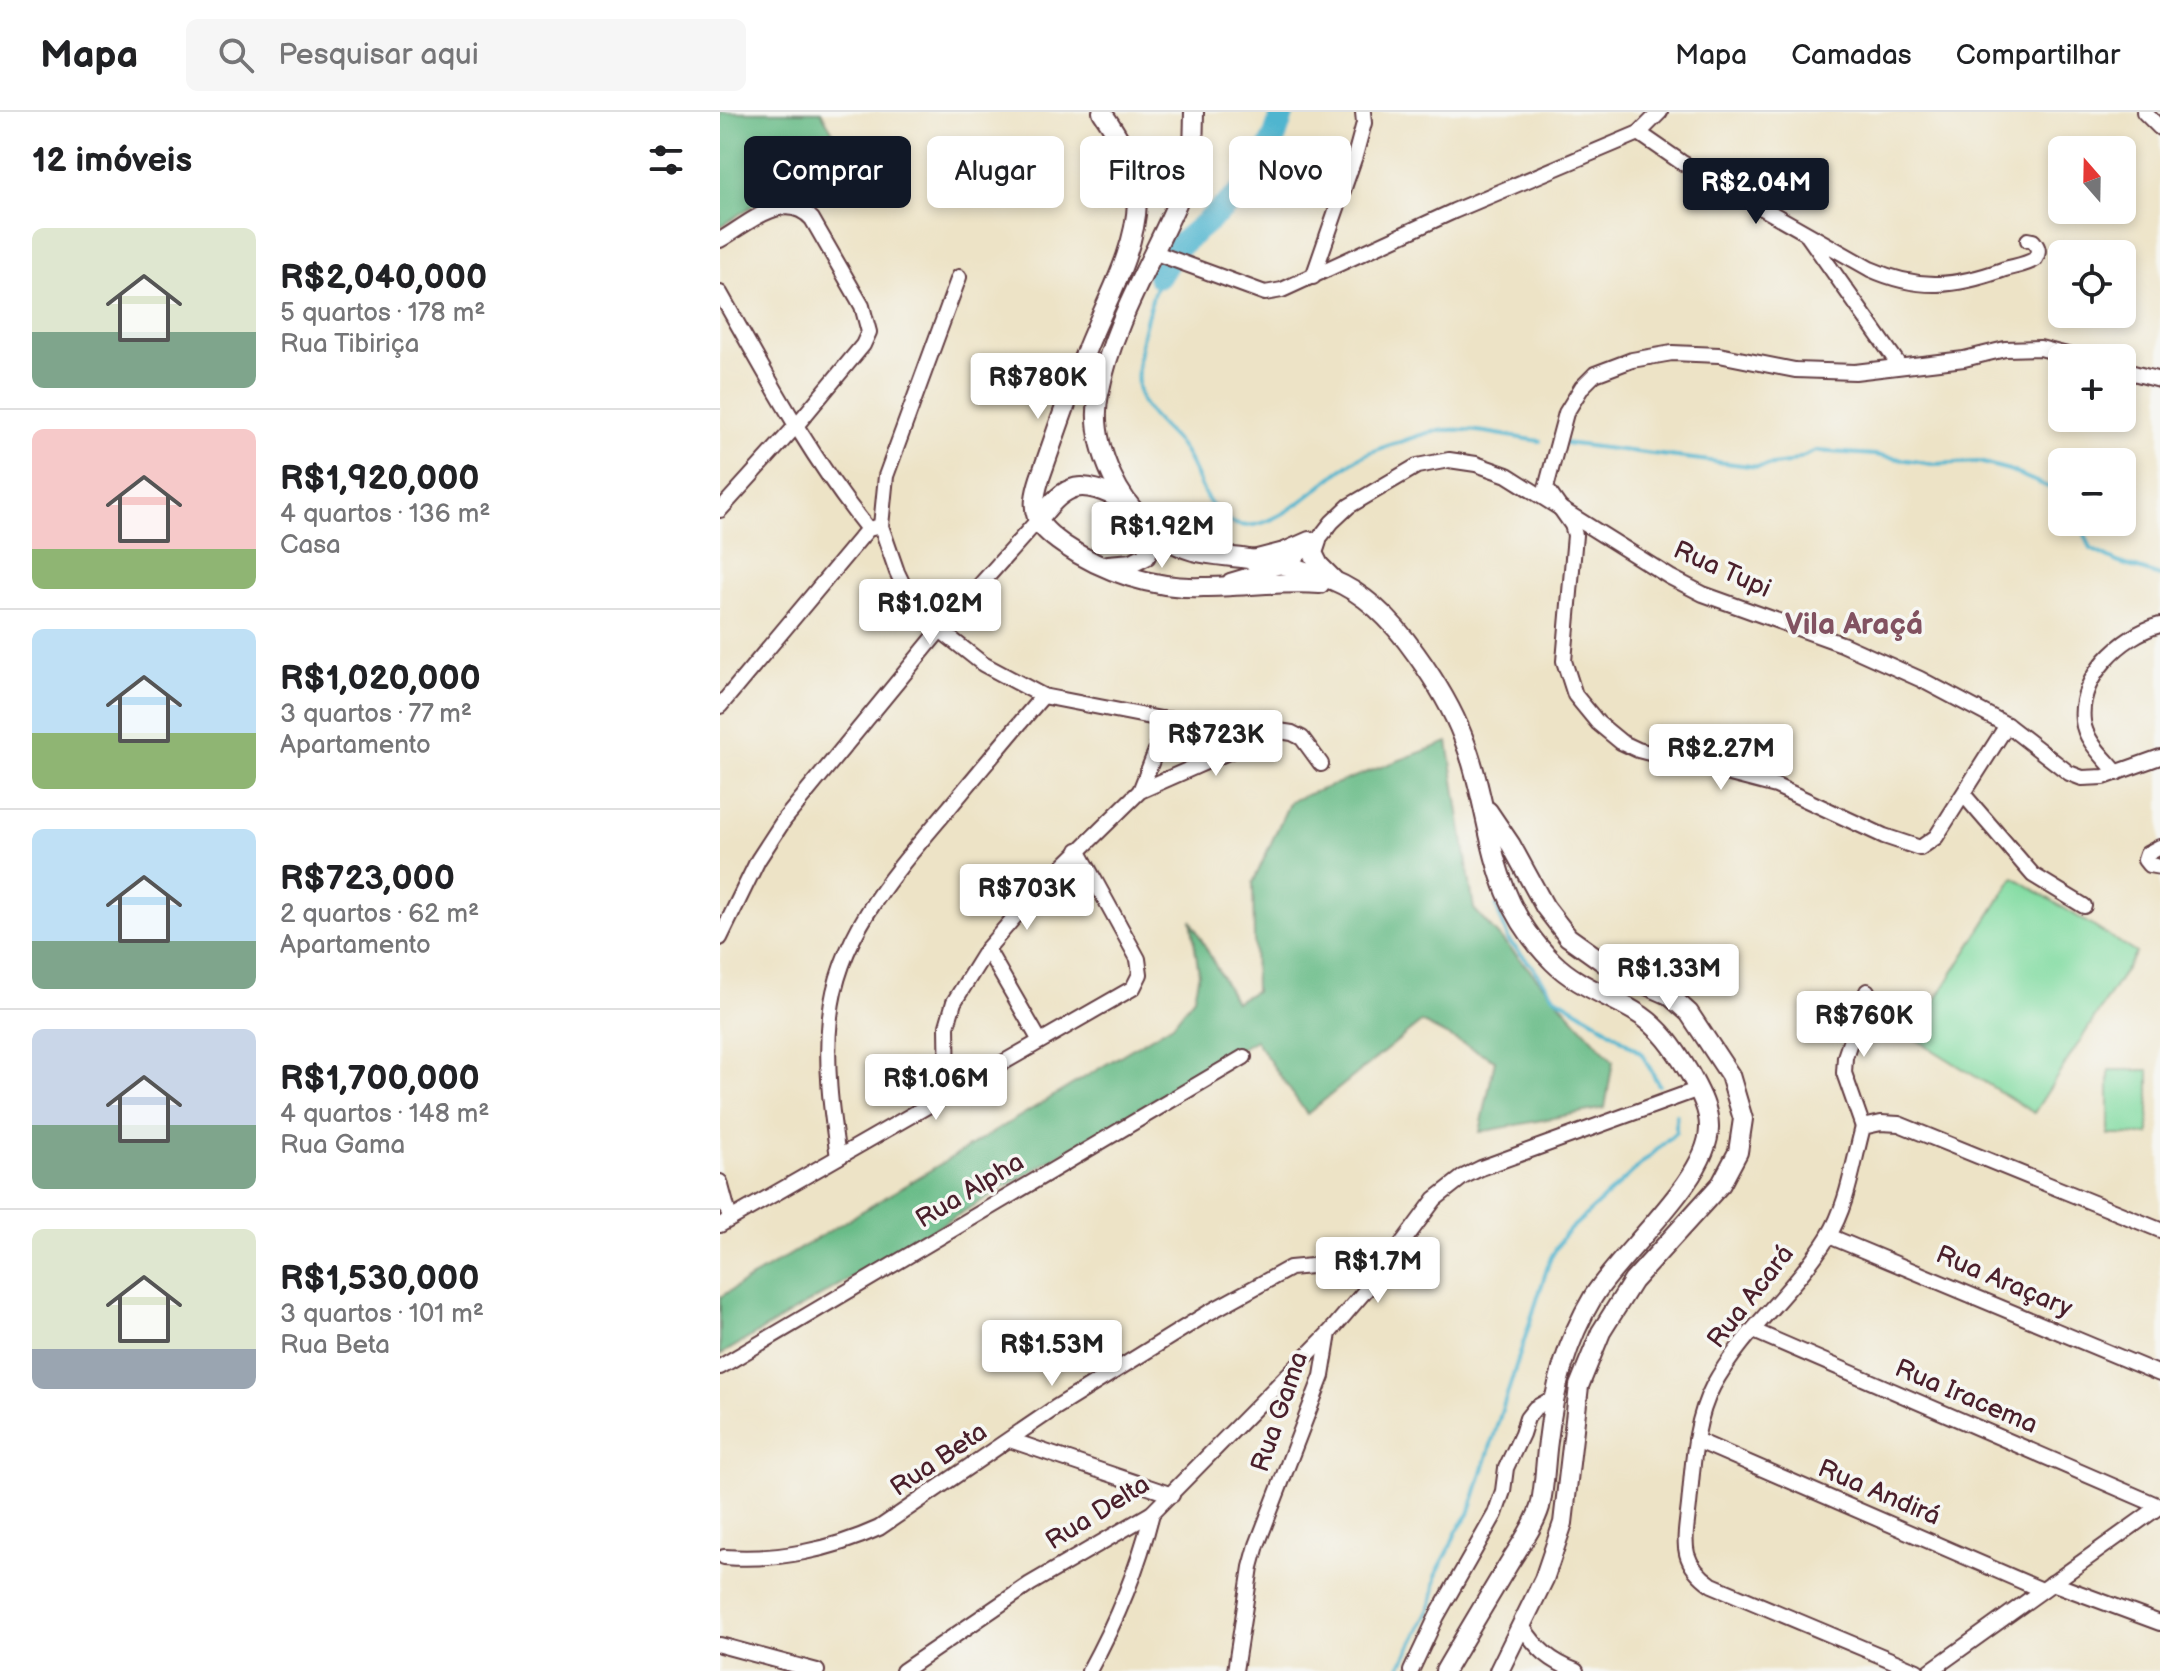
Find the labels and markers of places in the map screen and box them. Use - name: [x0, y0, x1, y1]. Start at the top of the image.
- pin: R$2.04M: [1682, 158, 1830, 226]
- pin: R$780K: [973, 353, 1103, 421]
- pin: R$1.92M: [1088, 502, 1236, 570]
- pin: R$1.02M: [856, 579, 1004, 647]
- pin: R$723K: [1151, 710, 1281, 778]
- pin: R$2.27M: [1647, 724, 1795, 792]
- pin: R$703K: [962, 864, 1092, 932]
- pin: R$1.33M: [1595, 944, 1743, 1012]
- pin: R$760K: [1799, 991, 1929, 1059]
- pin: R$1.06M: [862, 1054, 1010, 1122]
- pin: R$1.7M: [1313, 1237, 1443, 1305]
- pin: R$1.53M: [978, 1320, 1126, 1388]

